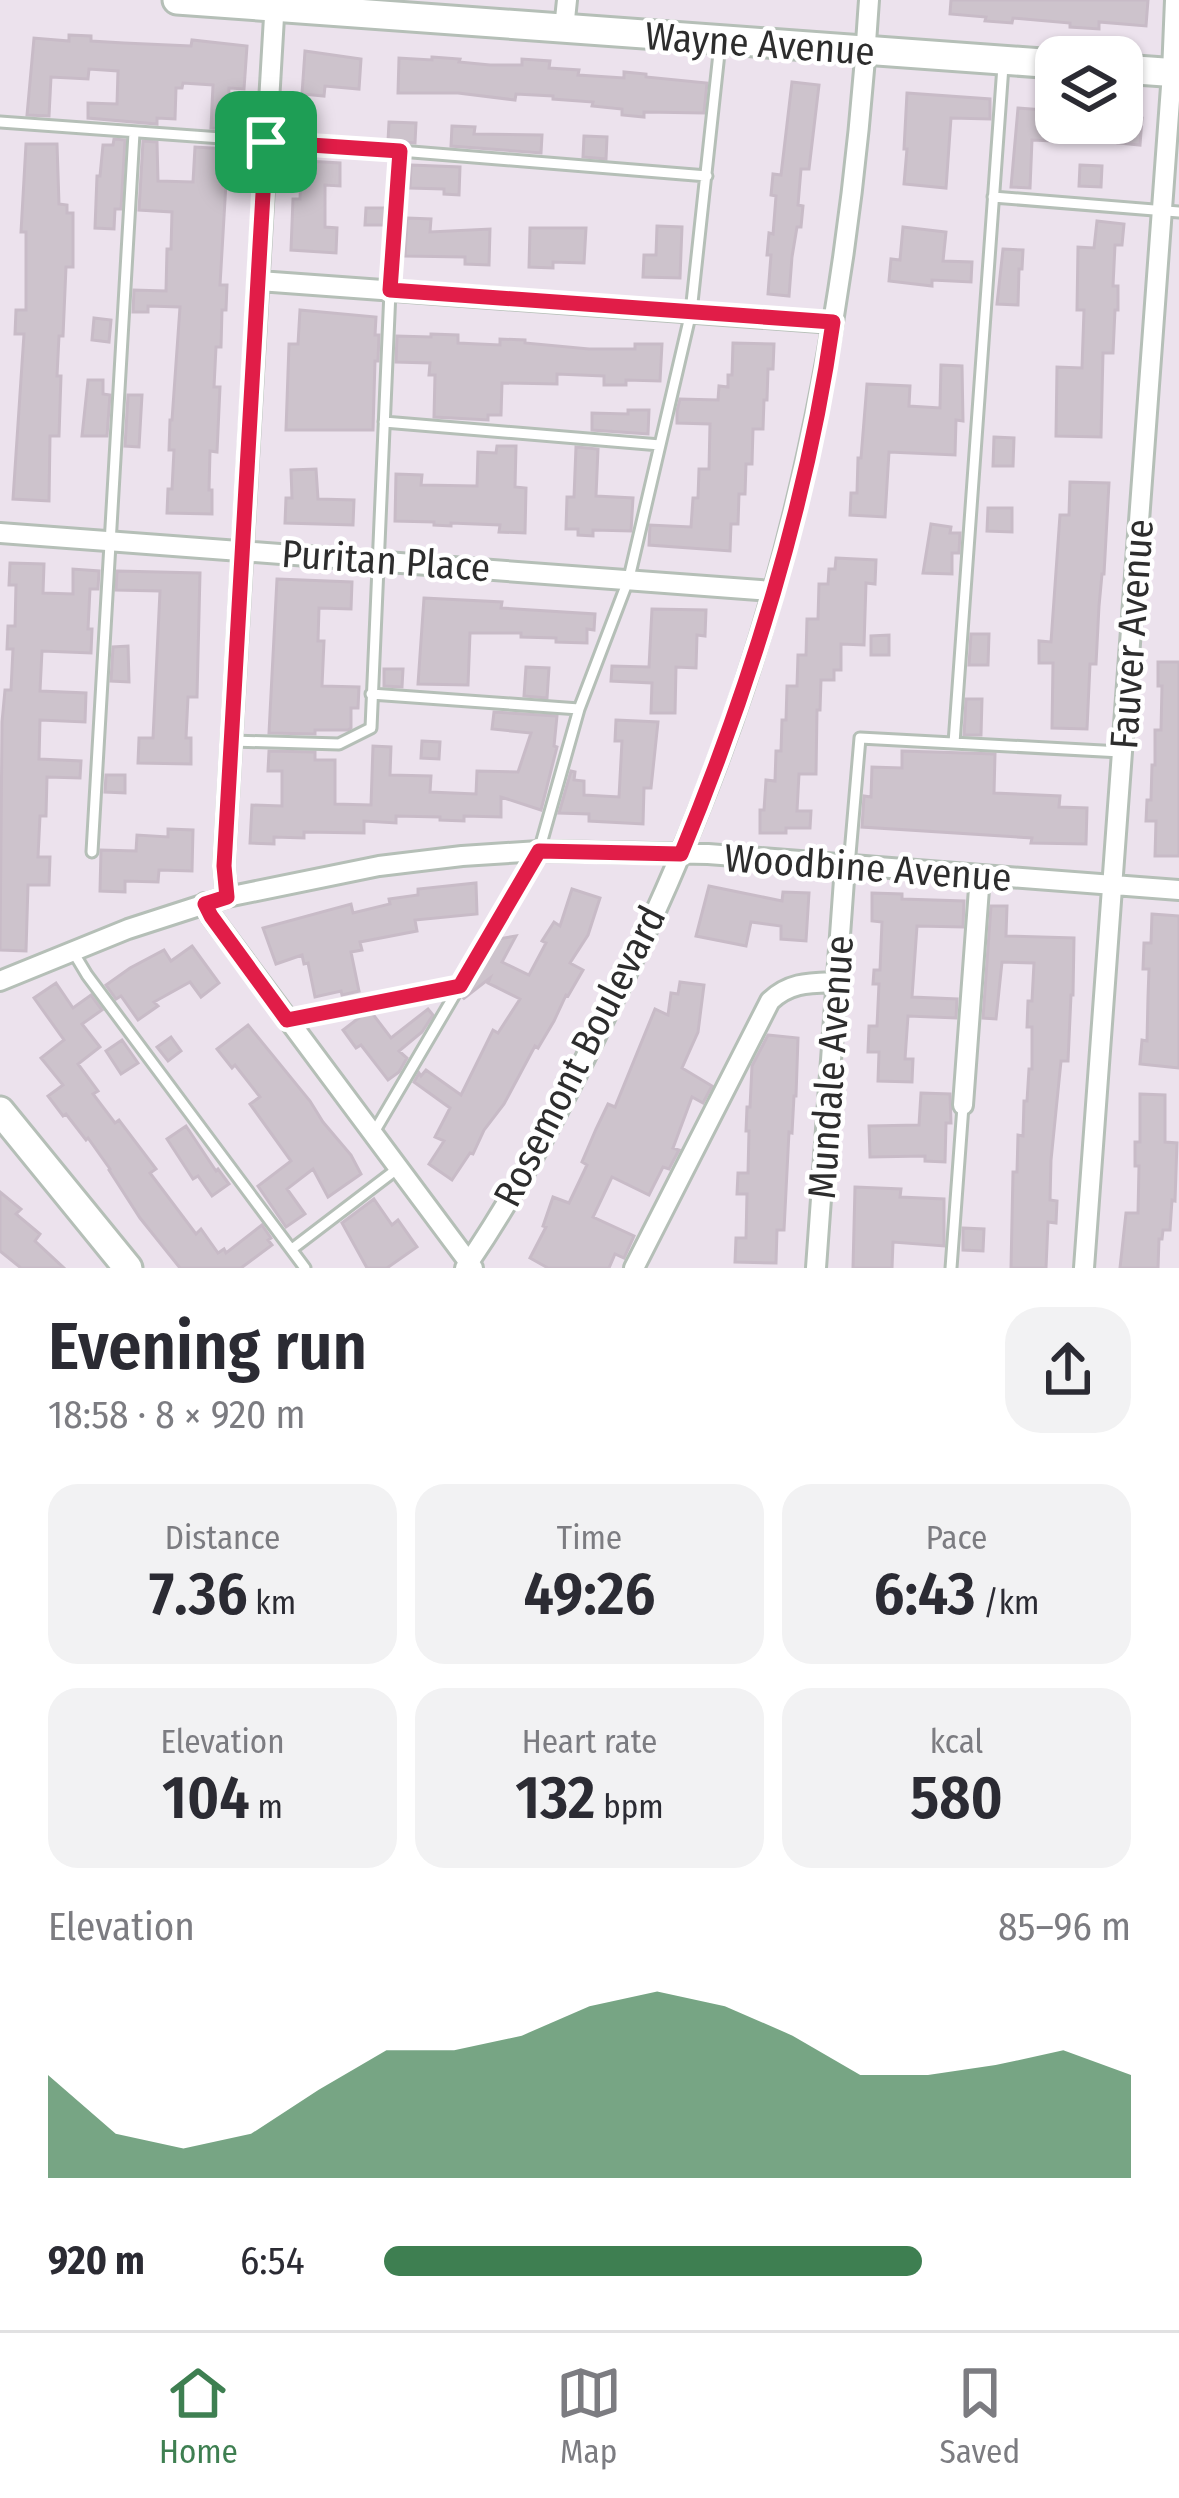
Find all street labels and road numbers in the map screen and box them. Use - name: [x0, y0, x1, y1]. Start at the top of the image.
- street label: Wayne Avenue: [644, 13, 876, 75]
- street label: Fauver Avenue: [1101, 517, 1163, 751]
- street label: Puritan Place: [280, 531, 492, 591]
- street label: Woodbine Avenue: [723, 835, 1013, 901]
- street label: Rosemont Boulevard: [484, 899, 675, 1214]
- street label: Mundale Avenue: [799, 934, 863, 1200]

